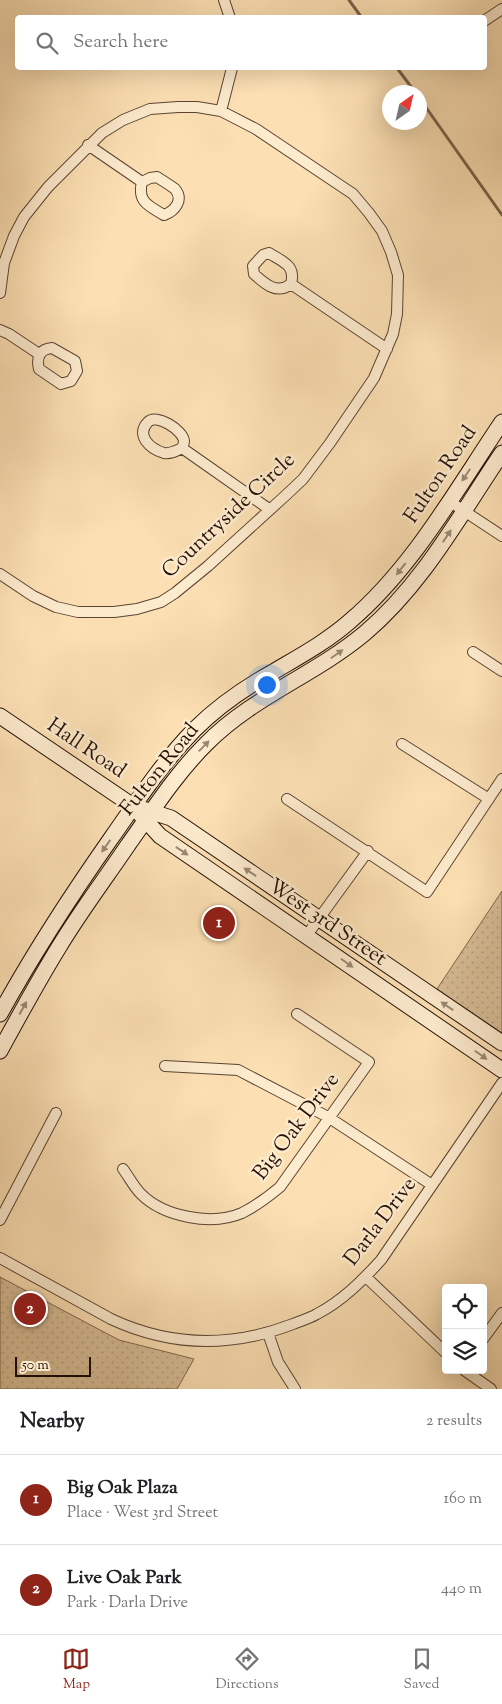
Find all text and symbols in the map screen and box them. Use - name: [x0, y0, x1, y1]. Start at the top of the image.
- search box: [15, 15, 487, 70]
- icon: search: [33, 29, 61, 57]
- text: Search here: [73, 29, 168, 56]
- north arrow: [382, 85, 427, 130]
- street label: Fulton Road: [397, 420, 485, 530]
- street label: Countryside Circle: [156, 446, 302, 586]
- one-way arrow: [461, 469, 471, 482]
- one-way arrow: [442, 529, 451, 542]
- one-way arrow: [395, 562, 406, 575]
- one-way arrow: [330, 649, 344, 659]
- your location: [254, 672, 280, 698]
- street label: Hall Road: [40, 711, 132, 787]
- street label: Fulton Road: [113, 717, 207, 823]
- one-way arrow: [198, 740, 210, 752]
- one-way arrow: [101, 839, 111, 853]
- one-way arrow: [176, 846, 189, 856]
- one-way arrow: [243, 867, 257, 877]
- street label: West 3rd Street: [262, 872, 392, 974]
- pin: 1: [203, 904, 235, 942]
- one-way arrow: [340, 958, 354, 968]
- one-way arrow: [19, 1001, 28, 1015]
- one-way arrow: [441, 1001, 454, 1011]
- one-way arrow: [474, 1050, 488, 1060]
- street label: Big Oak Drive: [247, 1067, 347, 1187]
- street label: Darla Drive: [338, 1171, 424, 1273]
- map controls: [442, 1284, 487, 1374]
- button: locate: [442, 1284, 487, 1329]
- pin: 2: [14, 1290, 46, 1328]
- button: layers: [442, 1329, 487, 1374]
- scale bar: [15, 1354, 91, 1377]
- text: 50 m: [22, 1356, 49, 1376]
- text: Nearby: [20, 1407, 85, 1437]
- text: 2 results: [426, 1410, 482, 1433]
- text: Big Oak Plaza: [67, 1475, 178, 1502]
- text: 1: [33, 1488, 39, 1511]
- text: 160 m: [444, 1488, 482, 1511]
- text: Place · West 3rd Street: [67, 1502, 218, 1525]
- text: Live Oak Park: [67, 1565, 182, 1592]
- text: 2: [32, 1578, 40, 1601]
- text: 440 m: [441, 1578, 482, 1601]
- text: Park · Darla Drive: [67, 1592, 188, 1615]
- tab: Map: [62, 1645, 90, 1695]
- tab: Directions: [215, 1645, 279, 1695]
- tab: Saved: [404, 1645, 439, 1695]

